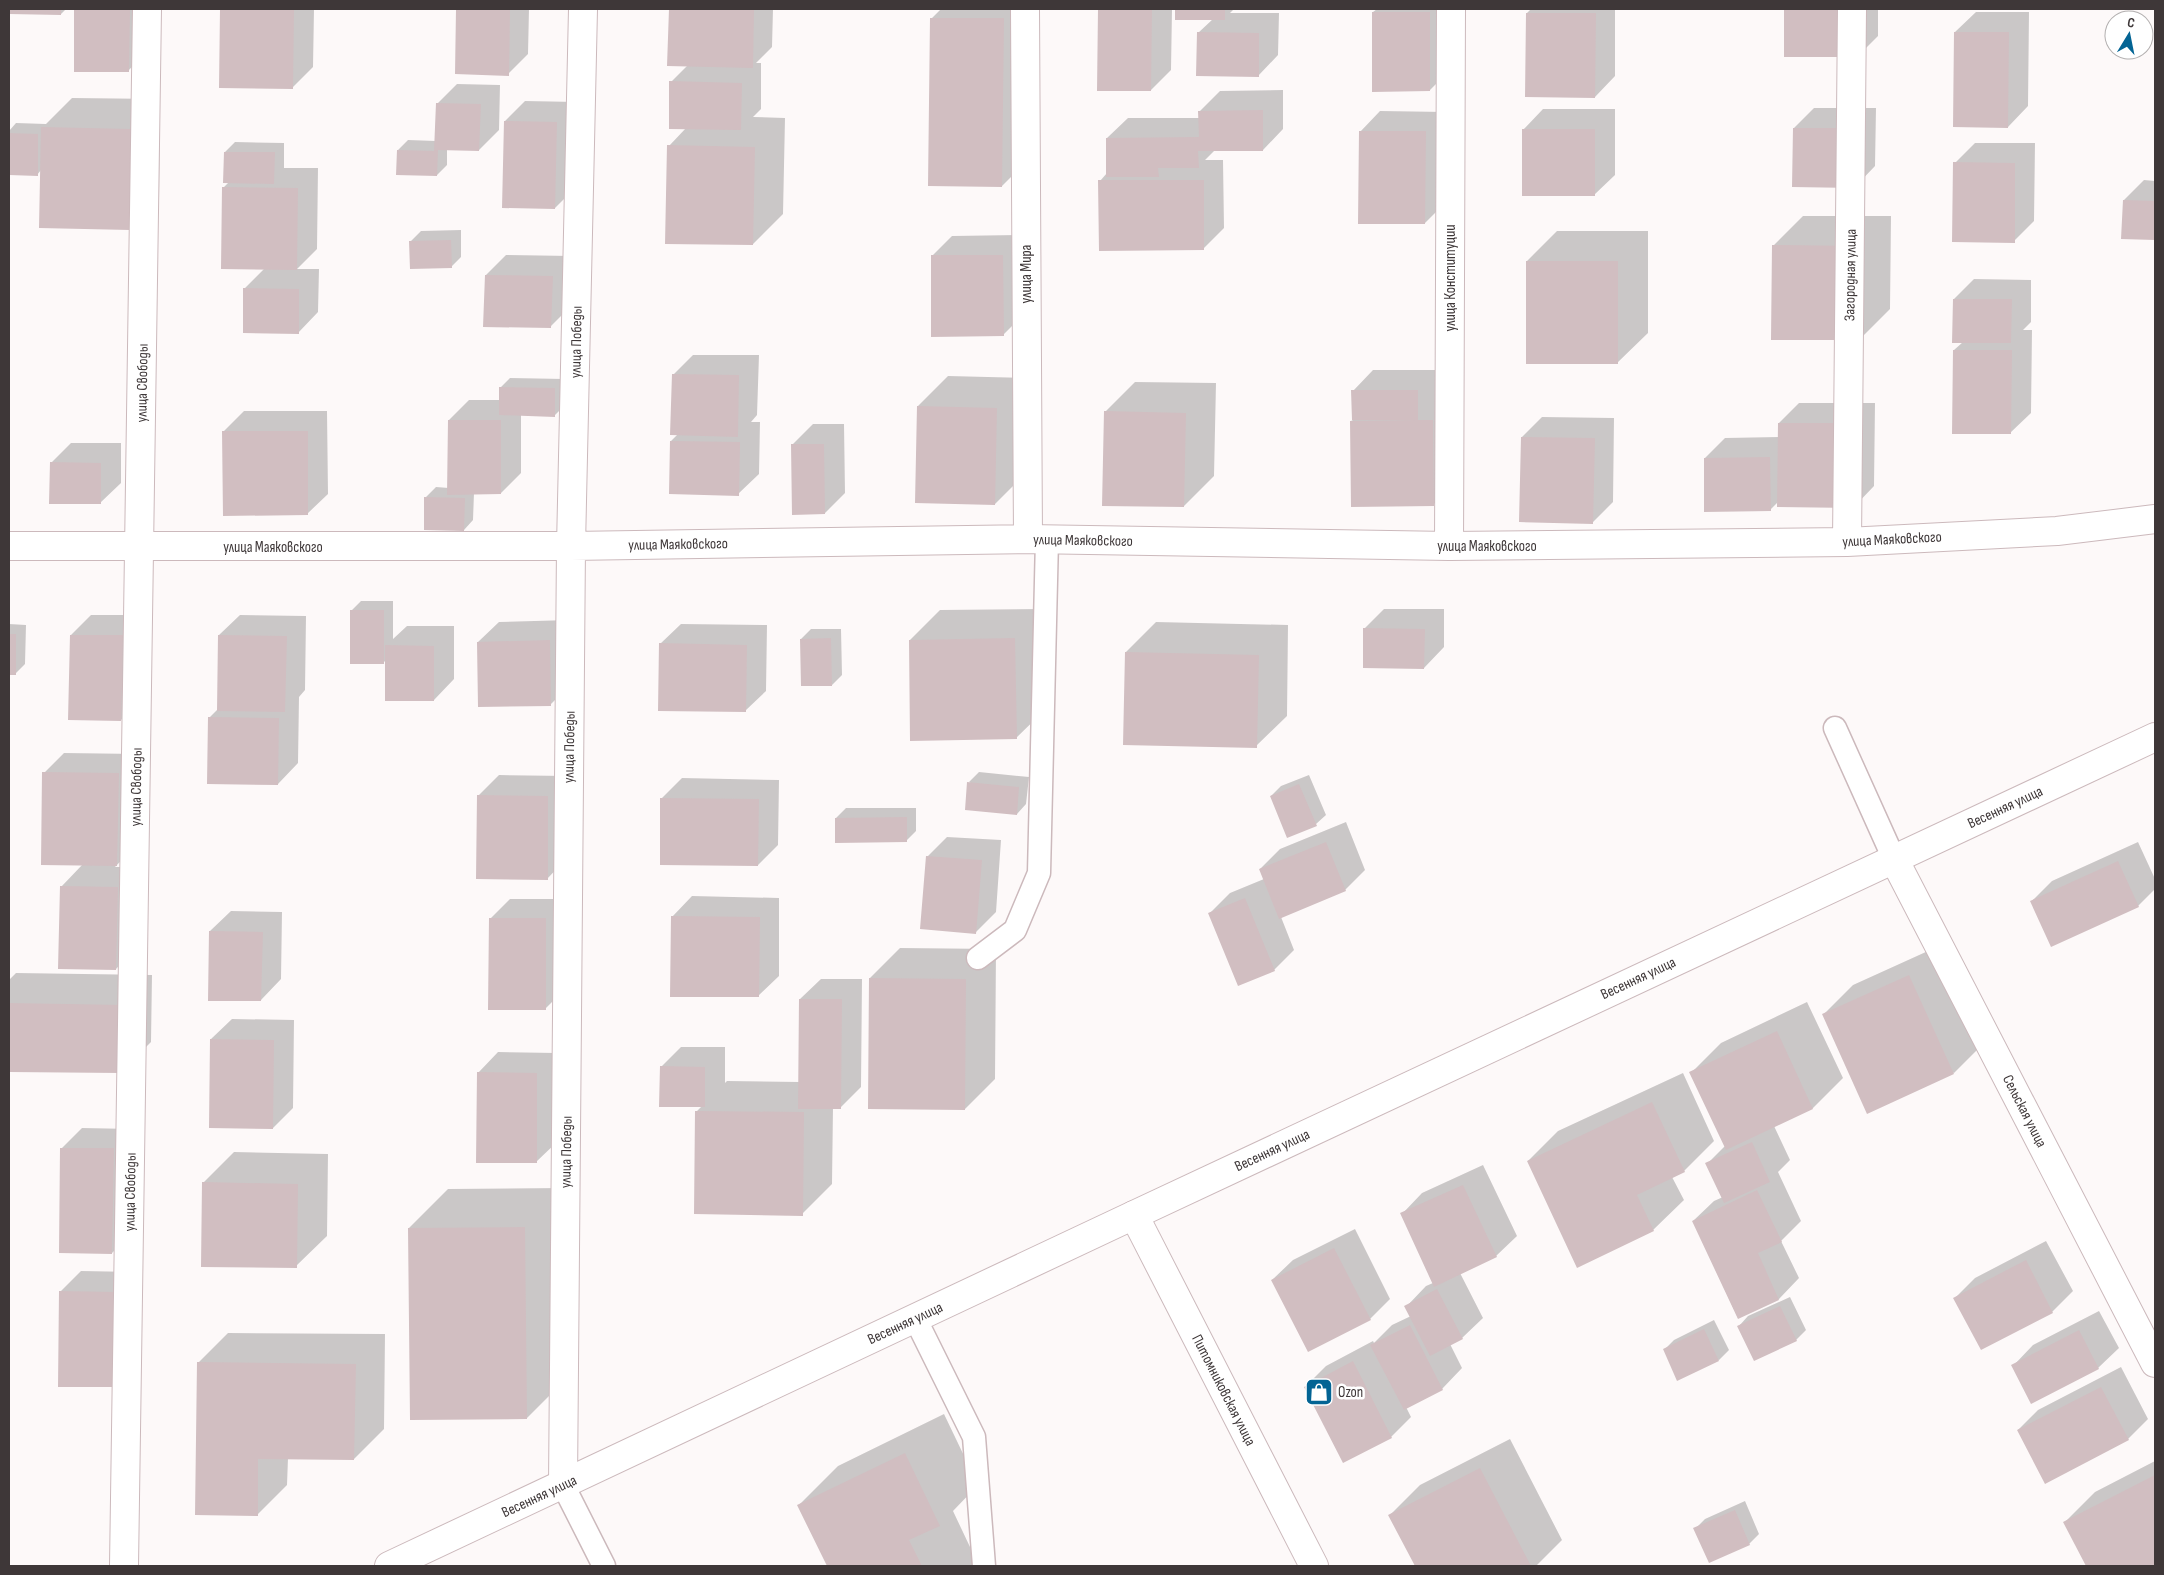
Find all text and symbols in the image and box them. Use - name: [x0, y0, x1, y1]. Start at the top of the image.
- north arrow: [2104, 10, 2154, 60]
- text: С: [2126, 14, 2136, 32]
- street label: улица Конституции: [1441, 225, 1460, 331]
- street label: Загородная улица: [1840, 228, 1861, 321]
- street label: улица Мира: [1017, 244, 1036, 303]
- street label: улица Победы: [566, 306, 587, 378]
- street label: улица Свободы: [132, 344, 153, 422]
- street label: улица Маяковского: [1842, 527, 1942, 552]
- street label: улица Маяковского: [1033, 530, 1133, 551]
- street label: улица Маяковского: [628, 534, 728, 555]
- street label: улица Маяковского: [1437, 537, 1537, 556]
- street label: улица Маяковского: [223, 538, 323, 557]
- street label: улица Победы: [559, 711, 580, 783]
- street label: улица Свободы: [126, 748, 147, 826]
- street label: Весенняя улица: [1965, 782, 2046, 833]
- street label: Весенняя улица: [1598, 953, 1679, 1004]
- street label: Сельская улица: [1998, 1072, 2051, 1151]
- street label: улица Победы: [556, 1116, 577, 1188]
- street label: Весенняя улица: [1232, 1125, 1313, 1176]
- street label: улица Свободы: [120, 1153, 141, 1231]
- street label: Весенняя улица: [865, 1298, 946, 1349]
- street label: Питомниковская улица: [1187, 1331, 1260, 1449]
- shop icon: Ozon: [1304, 1377, 1334, 1407]
- place label: Ozon: [1338, 1383, 1363, 1402]
- street label: Весенняя улица: [499, 1471, 580, 1522]

